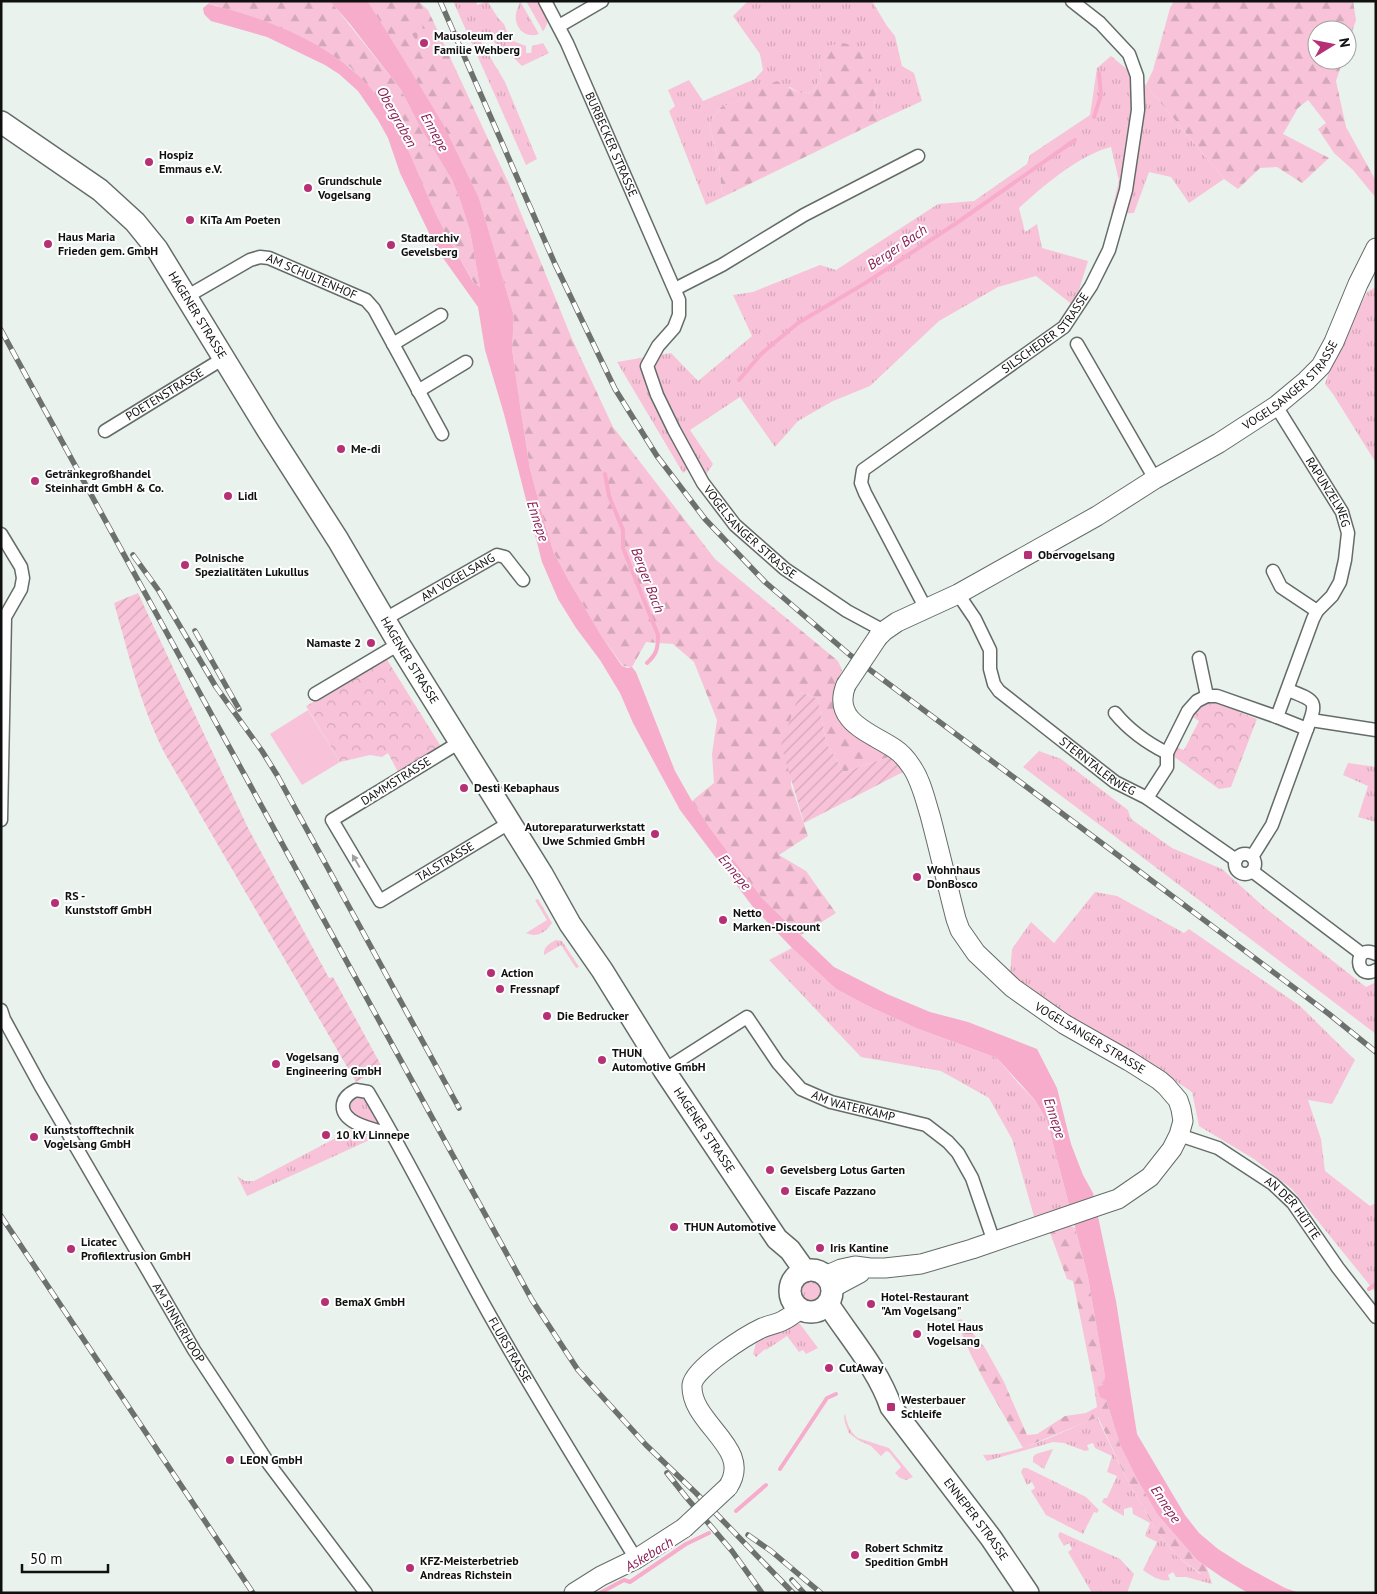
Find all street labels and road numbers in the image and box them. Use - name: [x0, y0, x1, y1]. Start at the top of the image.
- street label: BURBECKER STRASSE: [582, 90, 641, 199]
- street label: AM SCHULTENHOF: [264, 250, 360, 302]
- street label: HAGENER STRASSE: [166, 269, 230, 361]
- street label: SILSCHEDER STRASSE: [998, 289, 1092, 376]
- street label: VOGELSANGER STRASSE: [1239, 338, 1340, 433]
- street label: POETENSTRASSE: [123, 364, 206, 423]
- street label: RAPUNZELWEG: [1303, 454, 1354, 529]
- street label: VOGELSANGER STRASSE: [700, 481, 800, 582]
- street label: AM VOGELSANG: [418, 550, 497, 604]
- street label: HAGENER STRASSE: [378, 614, 442, 706]
- street label: STERNTALERWEG: [1057, 733, 1138, 798]
- street label: DAMMSTRASSE: [358, 753, 433, 808]
- street label: TALSTRASSE: [413, 838, 477, 885]
- street label: VOGELSANGER STRASSE: [1031, 998, 1148, 1077]
- street label: HAGENER STRASSE: [671, 1084, 739, 1176]
- street label: AM WATERKAMP: [810, 1087, 897, 1124]
- street label: AN DER HÜTTE: [1262, 1173, 1324, 1242]
- street label: AM SINNERHOOP: [150, 1280, 209, 1366]
- street label: FLURSTRASSE: [485, 1314, 535, 1385]
- street label: ENNEPER STRASSE: [941, 1475, 1012, 1563]

